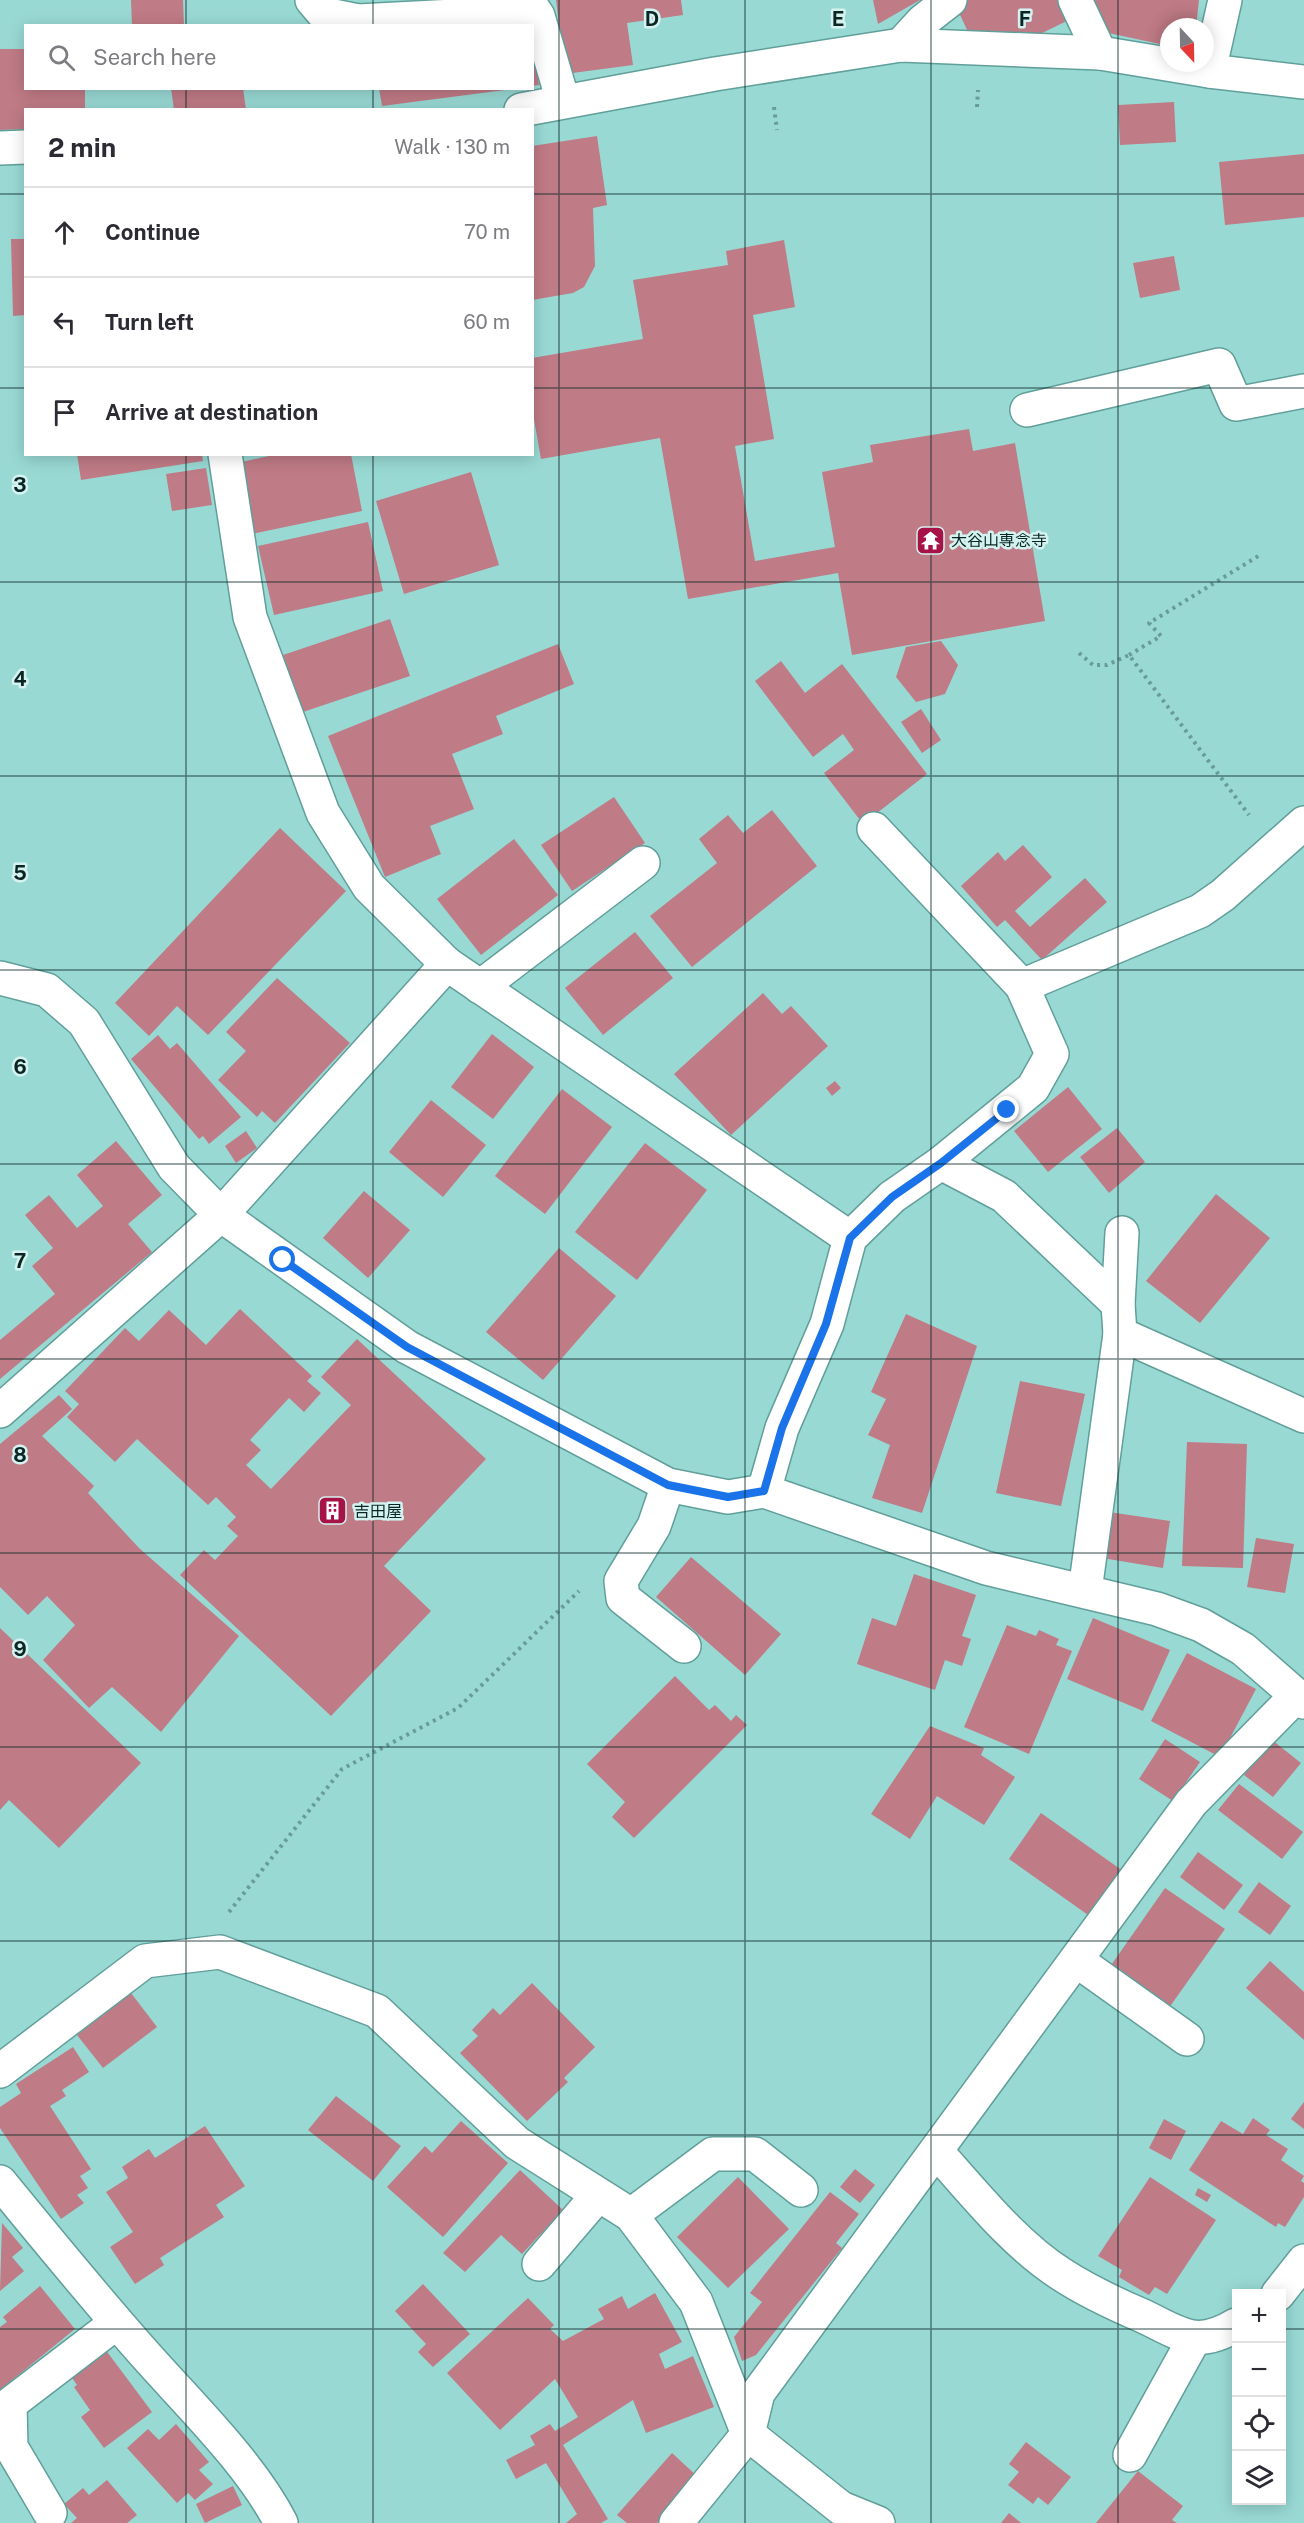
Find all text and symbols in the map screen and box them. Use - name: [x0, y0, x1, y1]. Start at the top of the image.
- text: D: [645, 7, 659, 31]
- text: E: [832, 7, 844, 31]
- text: F: [1019, 7, 1031, 31]
- north arrow: [1160, 18, 1214, 72]
- search box: [24, 24, 534, 90]
- icon: search: [45, 41, 78, 74]
- text: Search here: [93, 44, 217, 70]
- text: 2 min: [48, 132, 116, 163]
- text: Walk · 130 m: [394, 135, 510, 159]
- icon: ahead: [48, 216, 81, 249]
- text: Continue: [105, 219, 200, 245]
- text: 70 m: [464, 220, 510, 244]
- icon: left: [48, 306, 81, 339]
- text: Turn left: [105, 309, 194, 335]
- text: 60 m: [463, 310, 510, 334]
- icon: arrive: [48, 396, 81, 429]
- text: Arrive at destination: [105, 399, 318, 425]
- text: 3: [13, 473, 27, 497]
- temple icon: 大谷山専念寺: [914, 524, 946, 556]
- place label: 大谷山専念寺: [951, 531, 1047, 550]
- text: 4: [13, 667, 27, 691]
- text: 5: [13, 861, 27, 885]
- text: 6: [13, 1055, 27, 1079]
- route end: [993, 1096, 1019, 1122]
- route start: [269, 1246, 295, 1272]
- text: 7: [14, 1249, 26, 1273]
- text: 8: [13, 1443, 27, 1467]
- building icon: 吉田屋: [317, 1495, 349, 1527]
- place label: 吉田屋: [354, 1502, 402, 1521]
- text: 9: [13, 1637, 27, 1661]
- map controls: [1232, 2289, 1286, 2505]
- button: +: [1232, 2289, 1286, 2343]
- button: −: [1232, 2343, 1286, 2397]
- button: locate: [1232, 2397, 1286, 2451]
- button: layers: [1232, 2451, 1286, 2505]

